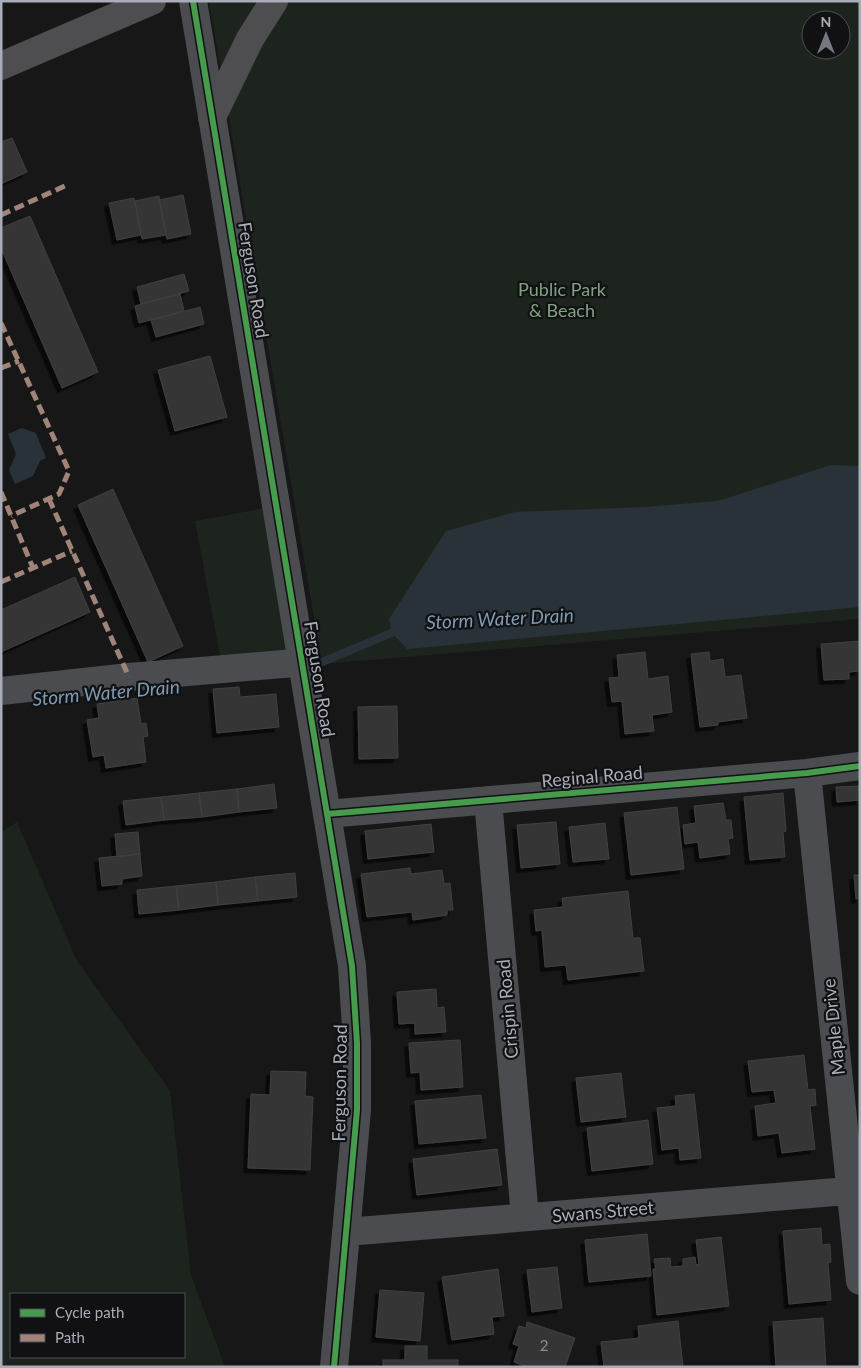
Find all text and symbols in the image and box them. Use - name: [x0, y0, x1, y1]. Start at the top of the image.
- north arrow: [801, 10, 851, 60]
- text: N: [821, 13, 831, 30]
- street label: Ferguson Road: [234, 220, 274, 340]
- park label: Public Park & Beach: [518, 278, 607, 321]
- water label: Storm Water Drain: [426, 603, 574, 633]
- street label: Ferguson Road: [300, 619, 340, 739]
- water label: Storm Water Drain: [31, 674, 181, 710]
- street label: Reginal Road: [540, 761, 644, 791]
- street label: Crispin Road: [492, 958, 522, 1060]
- street label: Maple Drive: [817, 978, 849, 1076]
- street label: Ferguson Road: [327, 1024, 351, 1142]
- street label: Swans Street: [551, 1196, 655, 1226]
- legend: [10, 1293, 185, 1358]
- text: Cycle path: [55, 1303, 124, 1321]
- text: Path: [55, 1328, 85, 1346]
- house number: 2: [540, 1336, 548, 1354]

